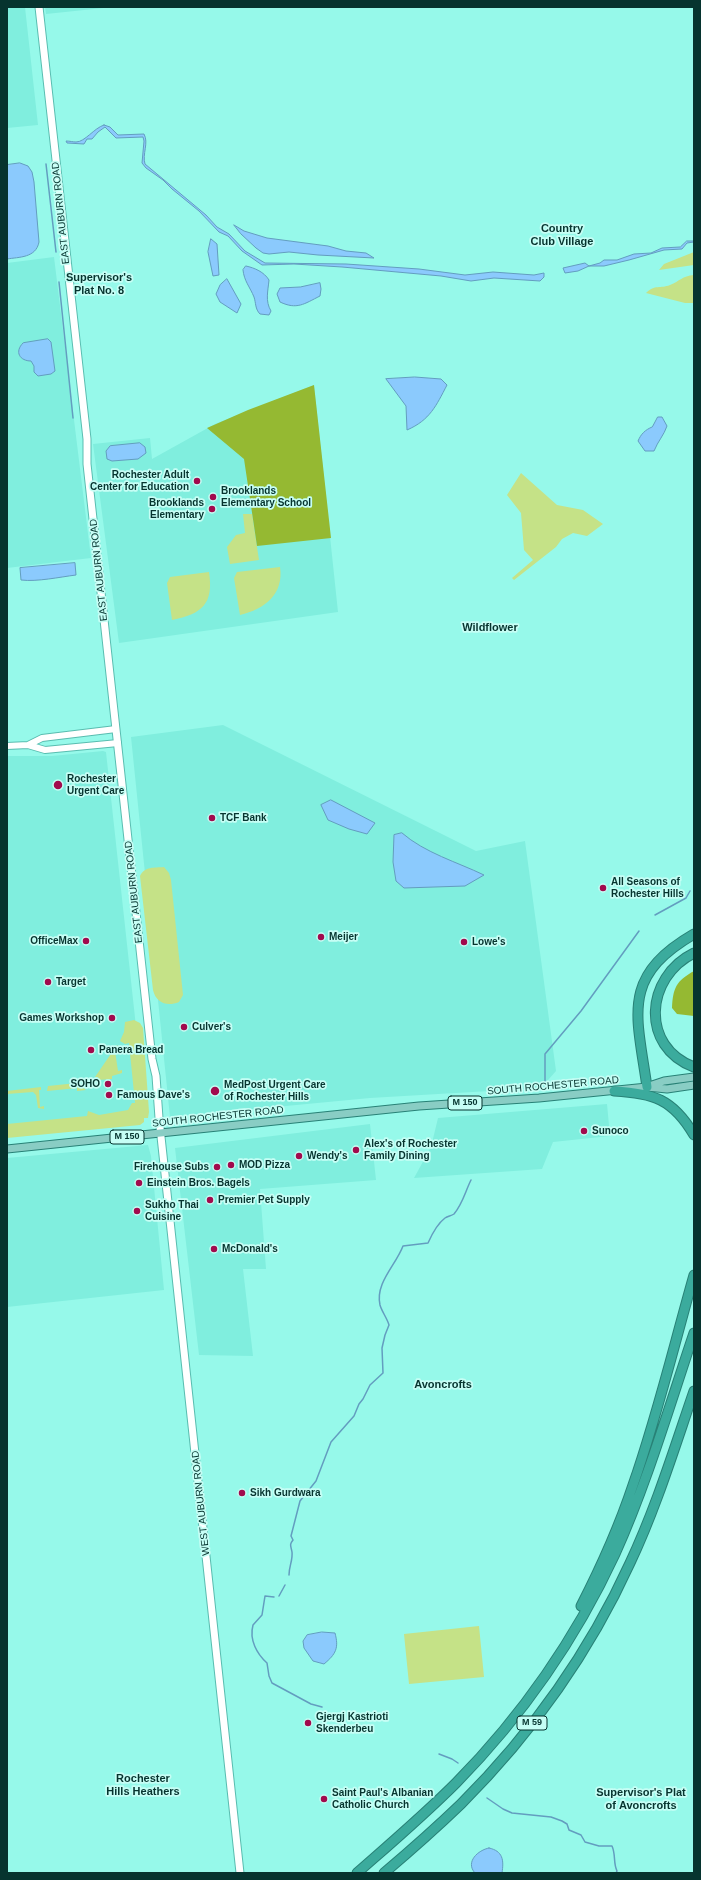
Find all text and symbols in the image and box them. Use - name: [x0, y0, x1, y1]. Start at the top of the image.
- street label: EAST AUBURN ROAD: [50, 161, 72, 265]
- district label: Country Club Village: [531, 222, 593, 248]
- district label: Supervisor's Plat No. 8: [66, 271, 132, 297]
- place label: Rochester Adult Center for Education: [90, 469, 189, 492]
- marker: Rochester Adult Center for Education: [192, 476, 202, 486]
- place label: Brooklands Elementary School: [221, 485, 311, 508]
- marker: Brooklands Elementary School: [208, 492, 218, 502]
- place label: Brooklands Elementary: [149, 497, 204, 520]
- marker: Brooklands Elementary: [207, 504, 217, 514]
- street label: EAST AUBURN ROAD: [88, 518, 110, 622]
- district label: Wildflower: [462, 621, 518, 635]
- place label: Rochester Urgent Care: [67, 773, 124, 796]
- marker: Rochester Urgent Care: [52, 779, 64, 791]
- place label: TCF Bank: [220, 812, 267, 824]
- marker: TCF Bank: [207, 813, 217, 823]
- street label: EAST AUBURN ROAD: [123, 840, 145, 944]
- place label: All Seasons of Rochester Hills: [611, 876, 684, 900]
- marker: All Seasons of Rochester Hills: [598, 883, 608, 893]
- place label: Meijer: [329, 931, 358, 943]
- marker: Meijer: [316, 932, 326, 942]
- place label: OfficeMax: [30, 935, 78, 947]
- marker: OfficeMax: [81, 936, 91, 946]
- place label: Lowe's: [472, 936, 505, 948]
- marker: Lowe's: [459, 937, 469, 947]
- place label: Target: [56, 976, 86, 988]
- marker: Target: [43, 977, 53, 987]
- place label: Games Workshop: [19, 1012, 104, 1024]
- marker: Games Workshop: [107, 1013, 117, 1023]
- place label: Culver's: [192, 1021, 231, 1033]
- marker: Culver's: [179, 1022, 189, 1032]
- place label: Panera Bread: [99, 1044, 163, 1056]
- marker: Panera Bread: [86, 1045, 96, 1055]
- street label: SOUTH ROCHESTER ROAD: [487, 1074, 619, 1098]
- place label: SOHO: [71, 1078, 100, 1090]
- marker: SOHO: [103, 1079, 113, 1089]
- place label: MedPost Urgent Care of Rochester Hills: [224, 1079, 326, 1102]
- marker: MedPost Urgent Care of Rochester Hills: [209, 1085, 221, 1097]
- place label: Famous Dave's: [117, 1089, 190, 1101]
- marker: Famous Dave's: [104, 1090, 114, 1100]
- road number: M 150: [448, 1096, 482, 1110]
- street label: SOUTH ROCHESTER ROAD: [152, 1104, 284, 1130]
- place label: Sunoco: [592, 1125, 629, 1137]
- marker: Sunoco: [579, 1126, 589, 1136]
- road number: M 150: [110, 1130, 144, 1144]
- place label: Alex's of Rochester Family Dining: [364, 1138, 457, 1162]
- marker: Alex's of Rochester Family Dining: [351, 1145, 361, 1155]
- place label: Wendy's: [307, 1150, 348, 1162]
- marker: Wendy's: [294, 1151, 304, 1161]
- place label: MOD Pizza: [239, 1159, 290, 1171]
- marker: MOD Pizza: [226, 1160, 236, 1170]
- place label: Firehouse Subs: [134, 1161, 209, 1173]
- marker: Firehouse Subs: [212, 1162, 222, 1172]
- place label: Einstein Bros. Bagels: [147, 1177, 250, 1189]
- marker: Einstein Bros. Bagels: [134, 1178, 144, 1188]
- place label: Premier Pet Supply: [218, 1194, 310, 1206]
- marker: Premier Pet Supply: [205, 1195, 215, 1205]
- place label: Sukho Thai Cuisine: [145, 1199, 199, 1222]
- marker: Sukho Thai Cuisine: [132, 1206, 142, 1216]
- place label: McDonald's: [222, 1243, 278, 1255]
- marker: McDonald's: [209, 1244, 219, 1254]
- district label: Avoncrofts: [414, 1378, 472, 1392]
- street label: WEST AUBURN ROAD: [190, 1450, 212, 1556]
- place label: Sikh Gurdwara: [250, 1487, 321, 1499]
- marker: Sikh Gurdwara: [237, 1488, 247, 1498]
- place label: Gjergj Kastrioti Skenderbeu: [316, 1711, 388, 1734]
- road number: M 59: [517, 1716, 547, 1730]
- marker: Gjergj Kastrioti Skenderbeu: [303, 1718, 313, 1728]
- district label: Rochester Hills Heathers: [106, 1772, 180, 1798]
- district label: Supervisor's Plat of Avoncrofts: [596, 1786, 686, 1812]
- place label: Saint Paul's Albanian Catholic Church: [332, 1787, 433, 1810]
- marker: Saint Paul's Albanian Catholic Church: [319, 1794, 329, 1804]

